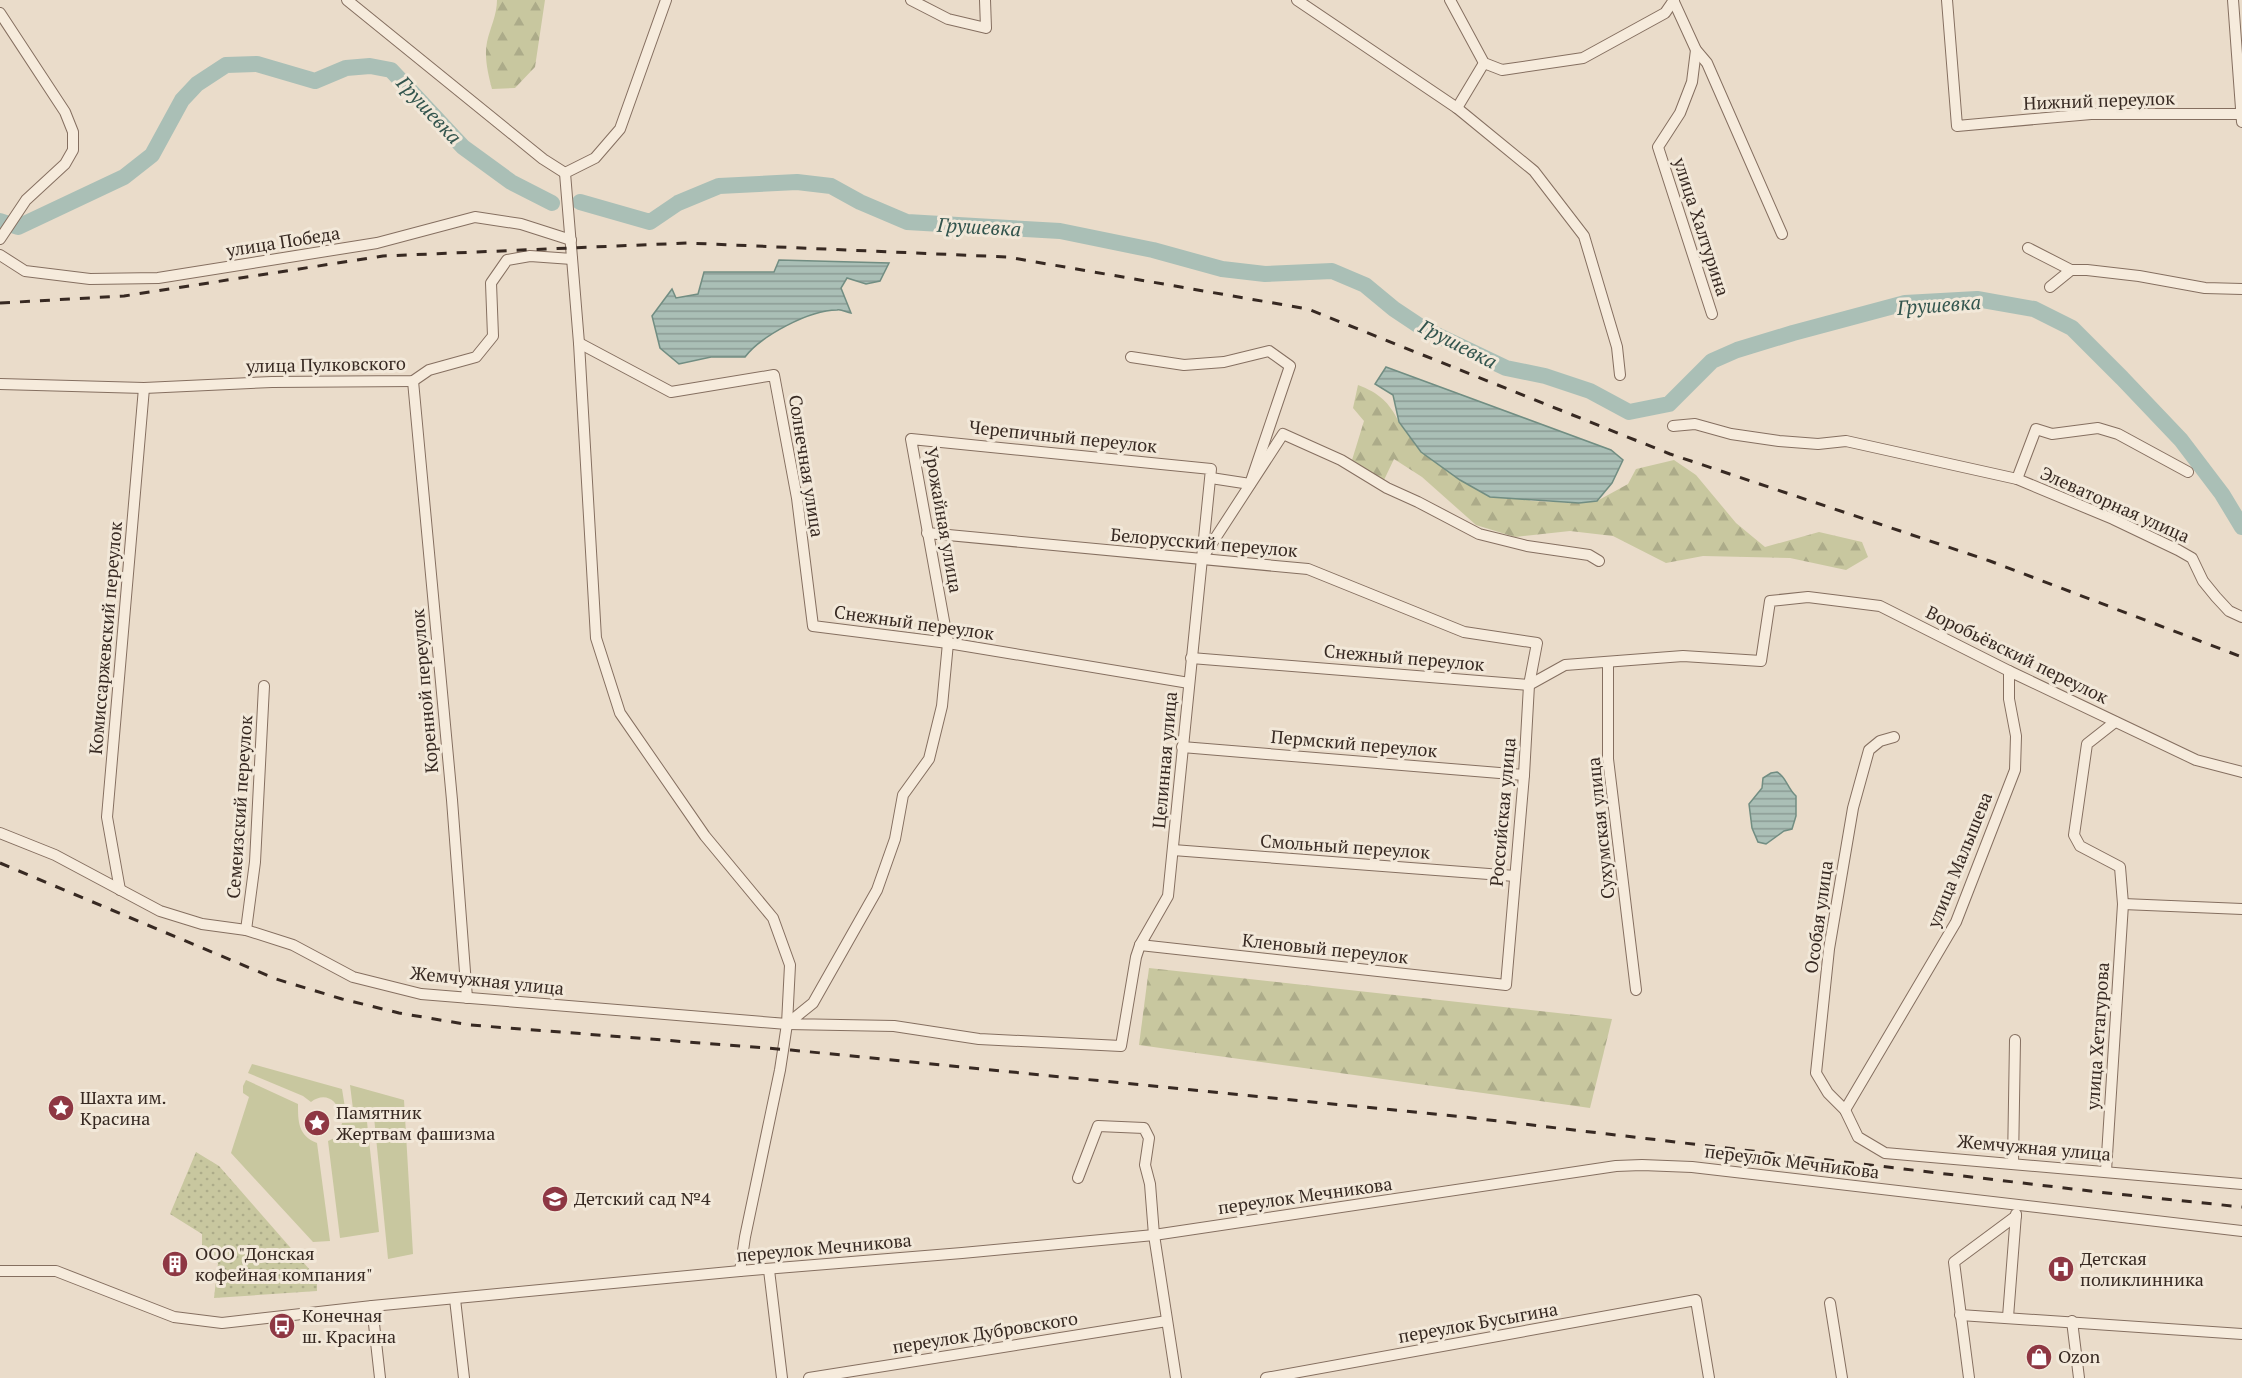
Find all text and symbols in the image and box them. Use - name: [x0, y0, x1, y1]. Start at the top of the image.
- water label: Грушевка: [390, 69, 468, 150]
- street label: Нижний переулок: [2023, 85, 2175, 115]
- street label: улица Халтурина: [1668, 153, 1736, 299]
- water label: Грушевка: [935, 211, 1022, 242]
- street label: улица Победа: [223, 220, 341, 262]
- water label: Грушевка: [1895, 288, 1982, 321]
- water label: Грушевка: [1414, 312, 1502, 375]
- street label: улица Пулковского: [245, 351, 406, 377]
- street label: Солнечная улица: [784, 393, 830, 539]
- street label: Черепичный переулок: [968, 414, 1158, 458]
- street label: Урожайная улица: [919, 445, 969, 594]
- street label: Элеваторная улица: [2037, 460, 2194, 548]
- street label: Комиссаржевский переулок: [83, 520, 127, 755]
- street label: Белорусский переулок: [1109, 522, 1299, 562]
- street label: Снежный переулок: [833, 599, 996, 645]
- street label: Воробьёвский переулок: [1922, 599, 2113, 709]
- street label: Коренной переулок: [405, 608, 443, 774]
- street label: Снежный переулок: [1323, 638, 1486, 676]
- street label: Целинная улица: [1146, 690, 1182, 829]
- street label: Семеизский переулок: [221, 714, 257, 899]
- street label: Пермский переулок: [1270, 724, 1439, 762]
- street label: Российская улица: [1484, 736, 1520, 887]
- street label: Сухумская улица: [1581, 756, 1619, 900]
- street label: улица Малышева: [1921, 788, 1997, 932]
- street label: Смольный переулок: [1259, 828, 1431, 864]
- street label: Особая улица: [1798, 859, 1838, 975]
- street label: Кленовый переулок: [1241, 927, 1410, 969]
- street label: Жемчужная улица: [409, 960, 565, 1000]
- street label: улица Хетагурова: [2080, 961, 2114, 1112]
- place label: Шахта им. Красина: [80, 1085, 167, 1130]
- place icon: Шахта им. Красина: [46, 1093, 76, 1123]
- place label: Памятник Жертвам фашизма: [336, 1100, 495, 1145]
- place icon: Памятник Жертвам фашизма: [302, 1108, 332, 1138]
- street label: Жемчужная улица: [1956, 1128, 2112, 1166]
- street label: переулок Мечникова: [1703, 1138, 1881, 1184]
- street label: переулок Мечникова: [1216, 1171, 1394, 1219]
- school or university icon: Детский сад №4: [540, 1184, 570, 1214]
- place label: Детский сад №4: [574, 1186, 711, 1210]
- street label: переулок Мечникова: [735, 1227, 913, 1267]
- place label: ООО "Донская кофейная компания": [195, 1241, 373, 1286]
- place label: Детская поликлинника: [2080, 1246, 2204, 1291]
- building icon: ООО "Донская кофейная компания": [160, 1249, 190, 1279]
- hospital icon: Детская поликлинника: [2046, 1254, 2076, 1284]
- street label: переулок Бусыгина: [1396, 1296, 1560, 1348]
- place label: Конечная ш. Красина: [302, 1303, 396, 1348]
- street label: переулок Дубровского: [890, 1305, 1079, 1359]
- bus stop icon: Конечная ш. Красина: [267, 1311, 297, 1341]
- shop icon: Ozon: [2024, 1342, 2054, 1372]
- place label: Ozon: [2058, 1344, 2101, 1368]

